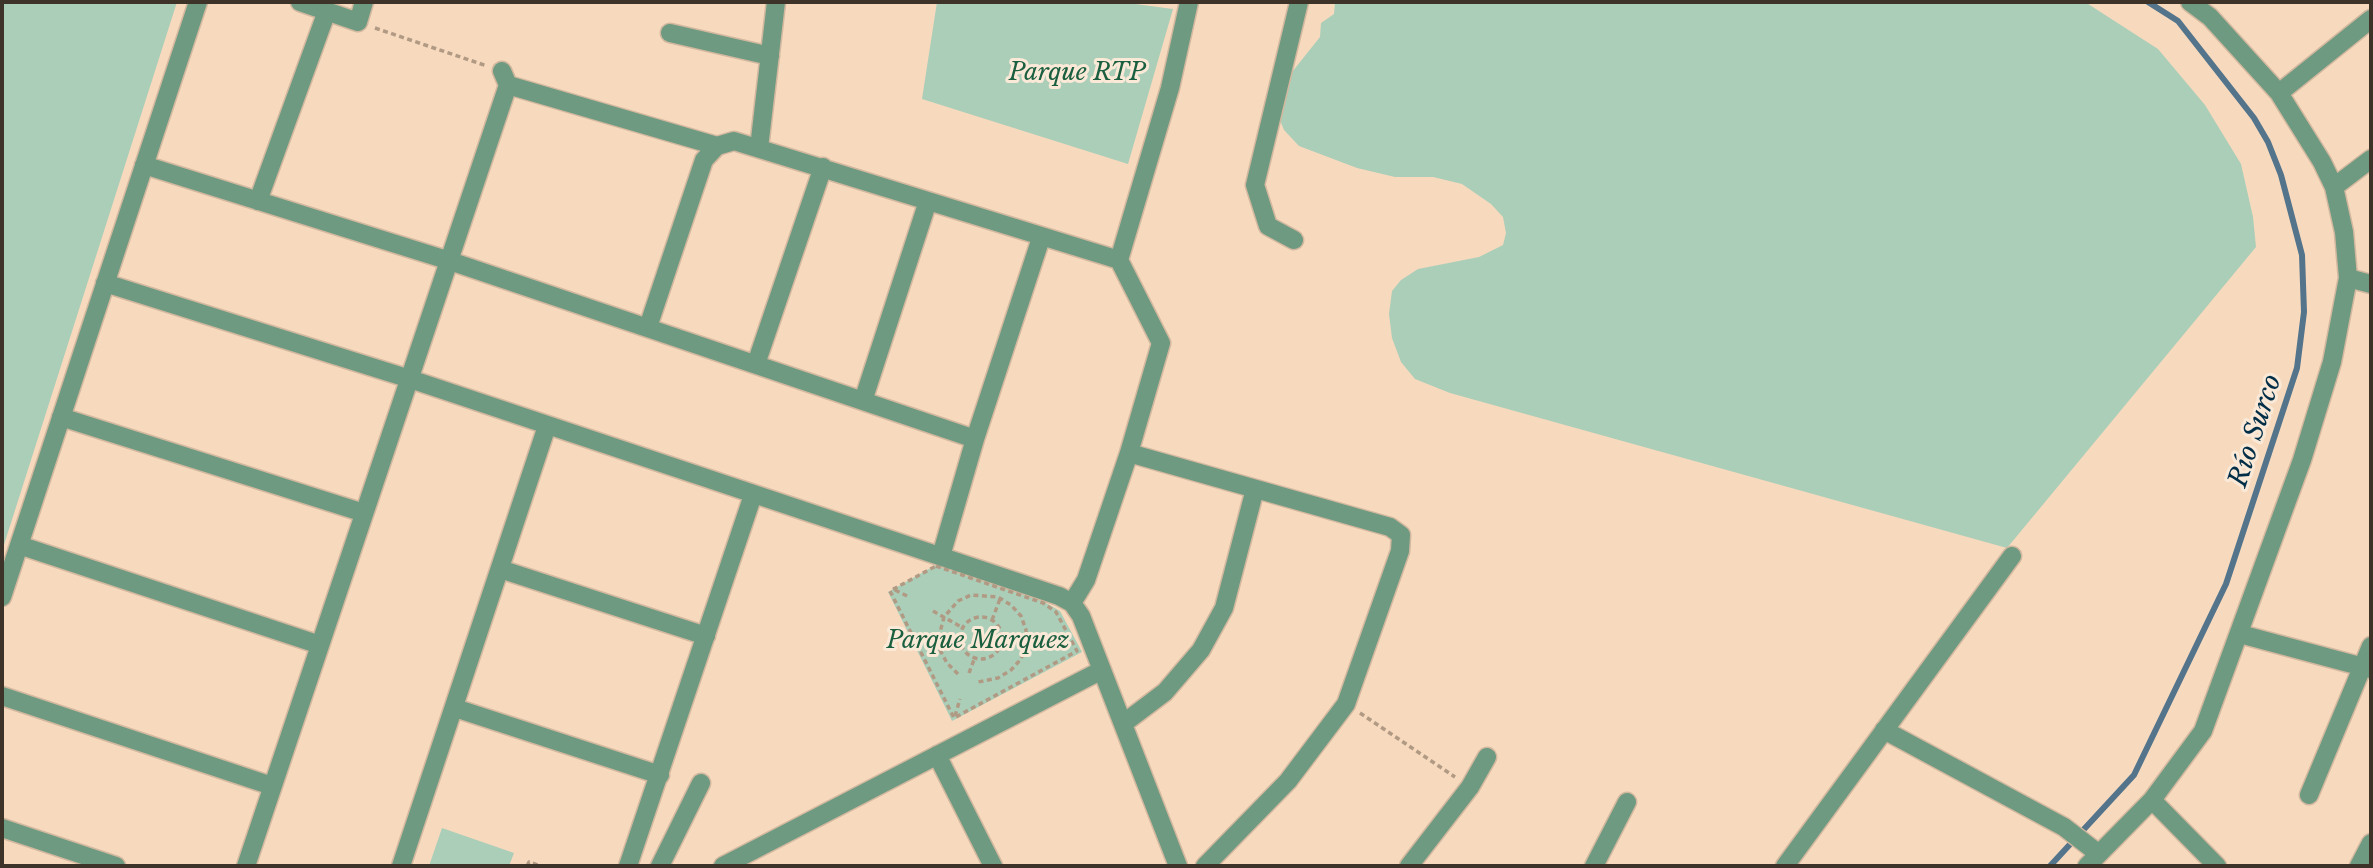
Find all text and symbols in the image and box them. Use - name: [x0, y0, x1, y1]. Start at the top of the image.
- park label: Parque RTP: [1009, 59, 1145, 87]
- water label: Río Surco: [2223, 371, 2289, 491]
- park label: Parque Marquez: [886, 627, 1070, 655]

